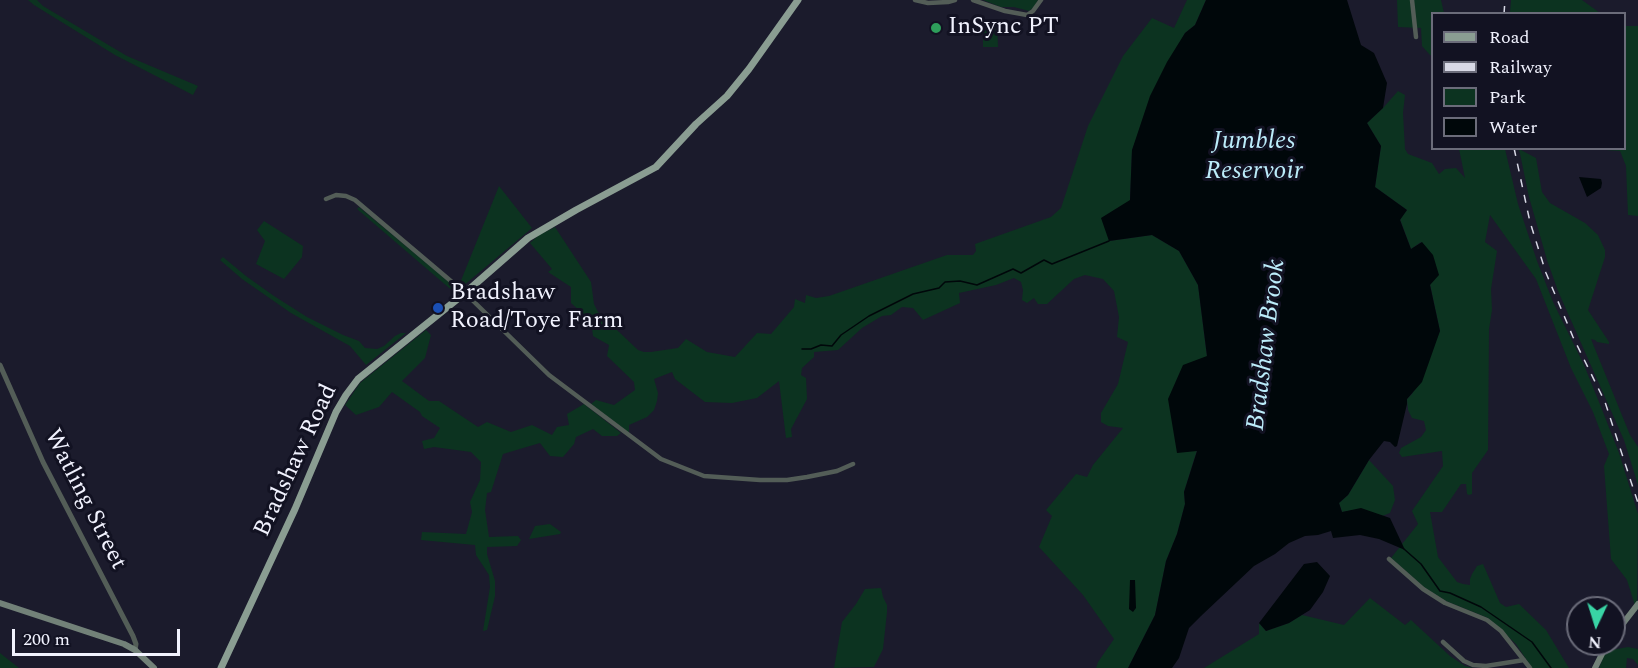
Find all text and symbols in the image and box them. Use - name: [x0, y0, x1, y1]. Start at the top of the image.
- legend: [1431, 12, 1626, 150]
- place label: InSync PT: [948, 14, 1059, 42]
- marker: InSync PT: [929, 21, 943, 35]
- text: Road: [1489, 24, 1530, 51]
- text: Railway: [1489, 54, 1552, 81]
- text: Park: [1489, 84, 1526, 111]
- text: Water: [1489, 114, 1537, 141]
- water label: Jumbles Reservoir: [1205, 127, 1303, 188]
- water label: Bradshaw Brook: [1242, 258, 1294, 432]
- place label: Bradshaw Road/Toye Farm: [450, 280, 623, 336]
- marker: Bradshaw Road/Toye Farm: [431, 301, 445, 315]
- street label: Bradshaw Road: [249, 380, 345, 542]
- street label: Watling Street: [36, 425, 132, 575]
- north arrow: [1566, 596, 1626, 656]
- scale bar: [15, 617, 183, 655]
- text: 200 m: [23, 626, 70, 653]
- text: N: [1588, 630, 1602, 654]

